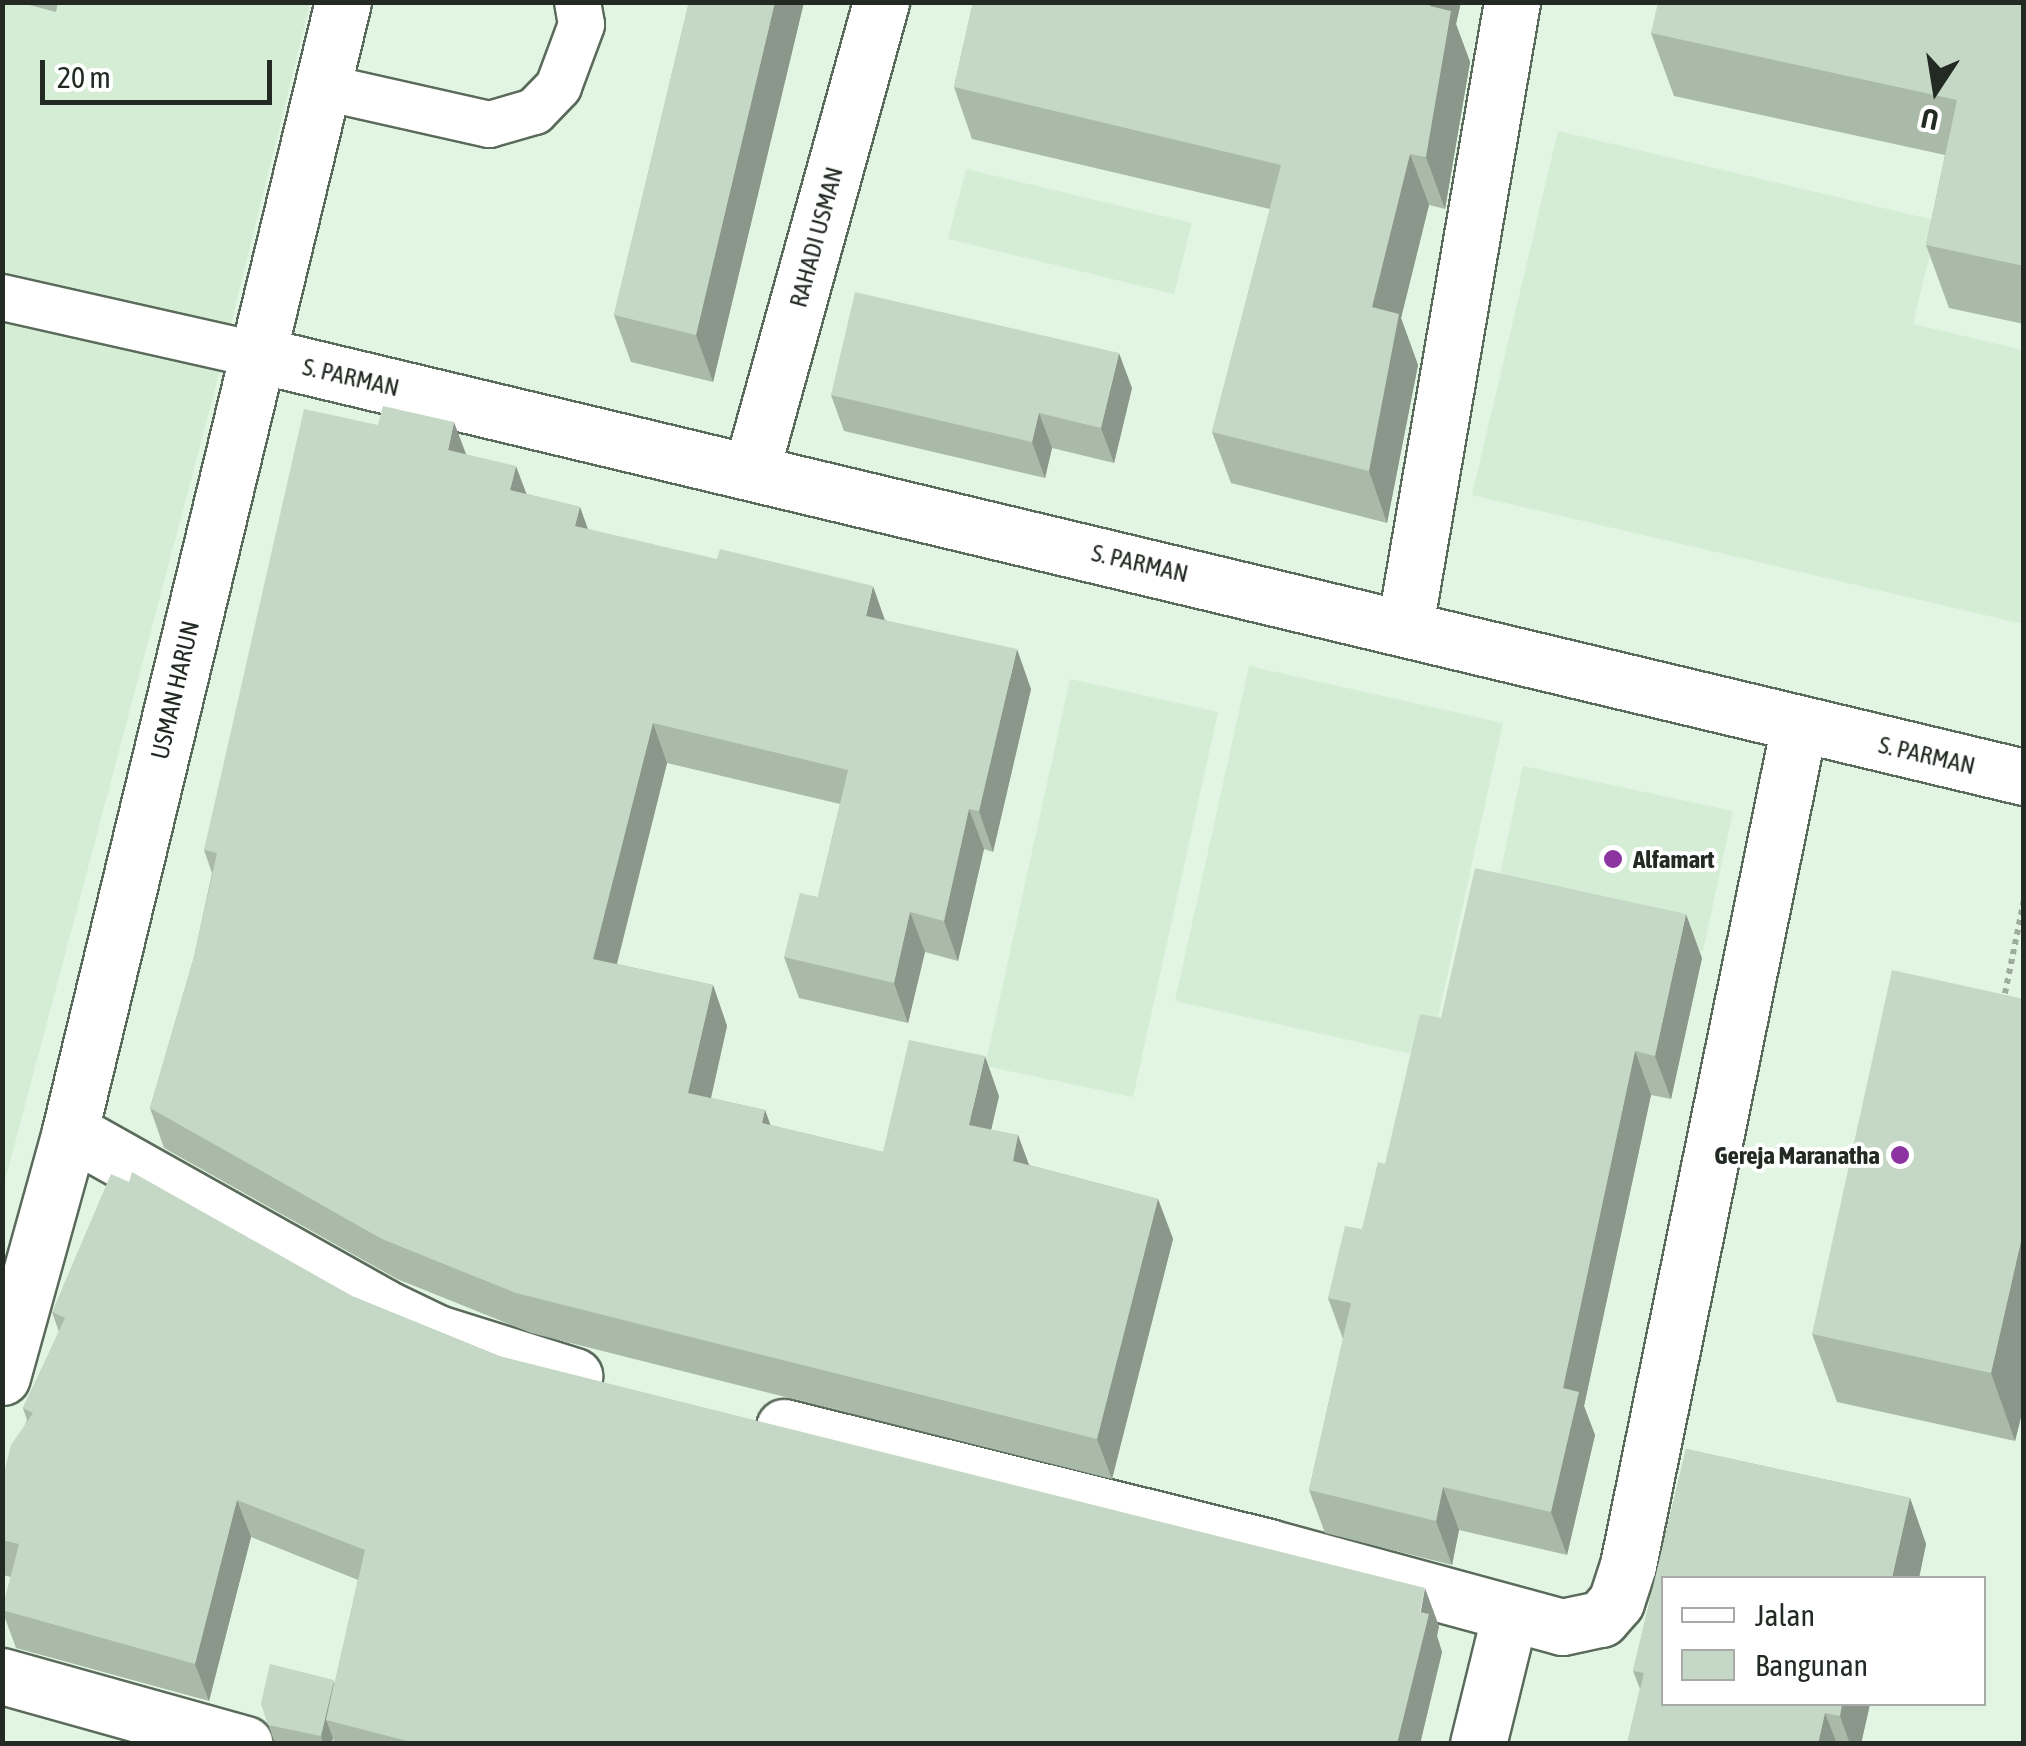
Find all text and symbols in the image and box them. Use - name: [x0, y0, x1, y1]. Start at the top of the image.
- scale bar: [45, 40, 278, 102]
- north arrow: [1886, 40, 1986, 140]
- text: 20 m: [57, 60, 111, 94]
- text: U: [1918, 102, 1941, 137]
- street label: RAHADI USMAN: [783, 163, 849, 311]
- street label: S. PARMAN: [300, 351, 402, 403]
- street label: S. PARMAN: [1089, 537, 1191, 589]
- street label: USMAN HARUN: [145, 618, 205, 762]
- street label: S. PARMAN: [1876, 729, 1978, 781]
- place label: Alfamart: [1633, 844, 1714, 874]
- marker: Alfamart: [1602, 848, 1624, 870]
- place label: Gereja Maranatha: [1714, 1140, 1880, 1170]
- marker: Gereja Maranatha: [1889, 1144, 1911, 1166]
- legend: [1661, 1576, 1986, 1706]
- text: Jalan: [1755, 1598, 1815, 1632]
- text: Bangunan: [1755, 1648, 1868, 1682]

